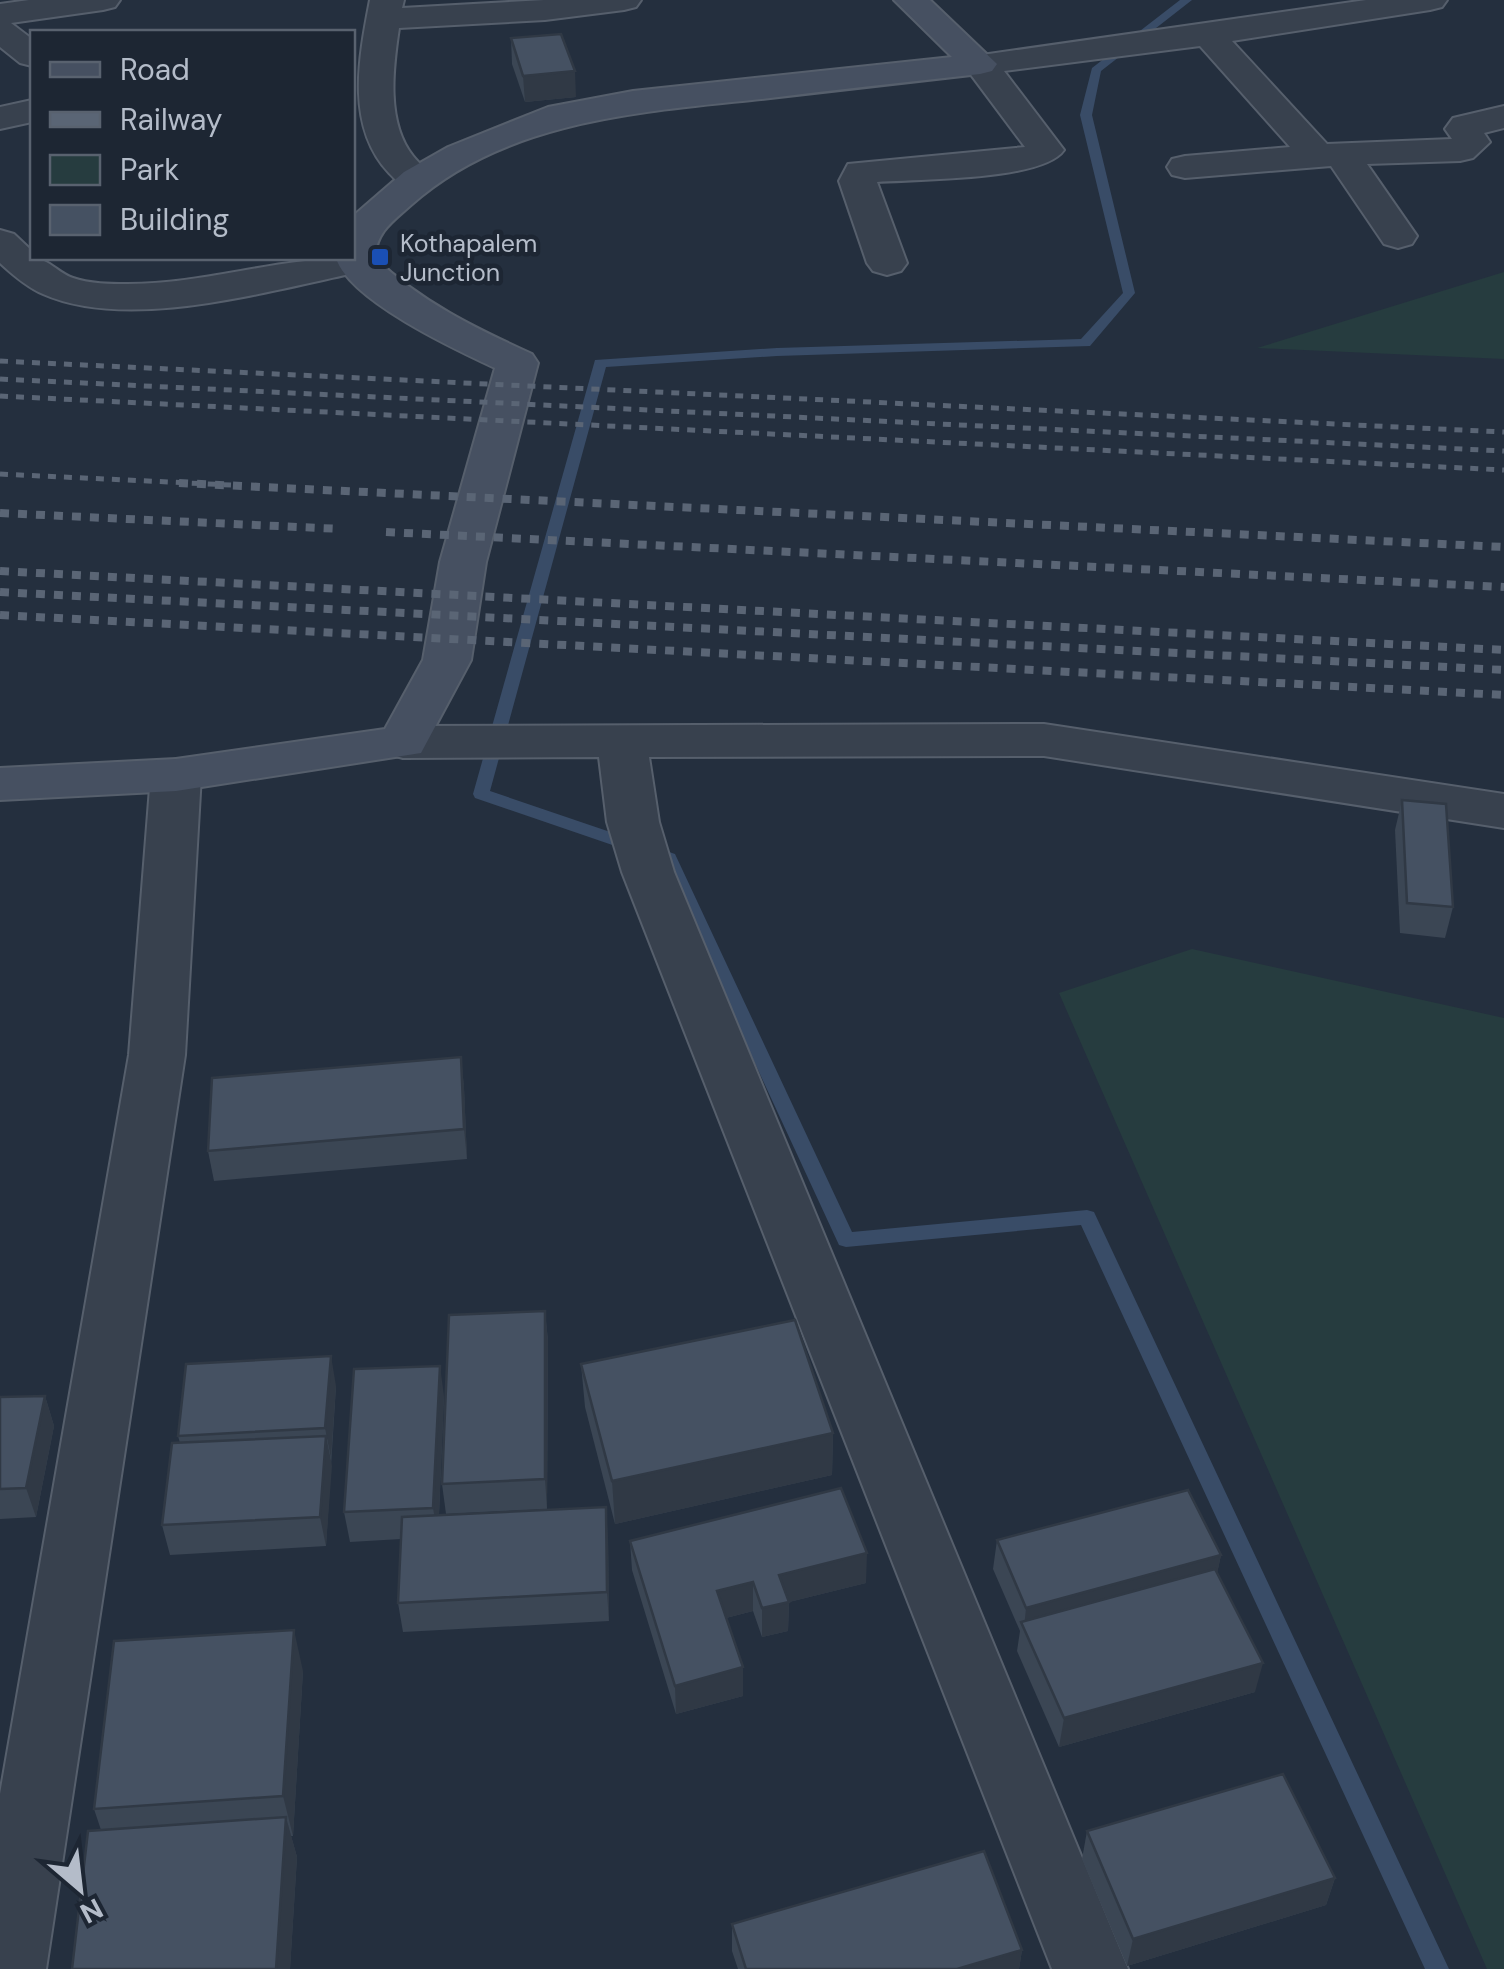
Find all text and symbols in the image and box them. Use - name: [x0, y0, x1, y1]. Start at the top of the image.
- legend: [30, 30, 355, 260]
- text: Road: [120, 50, 190, 89]
- text: Railway: [120, 100, 223, 139]
- text: Park: [120, 150, 179, 189]
- text: Building: [120, 200, 229, 239]
- place label: Kothapalem Junction: [400, 227, 537, 289]
- marker: Kothapalem Junction: [369, 246, 391, 268]
- north arrow: [30, 1839, 130, 1939]
- text: N: [74, 1890, 109, 1932]

